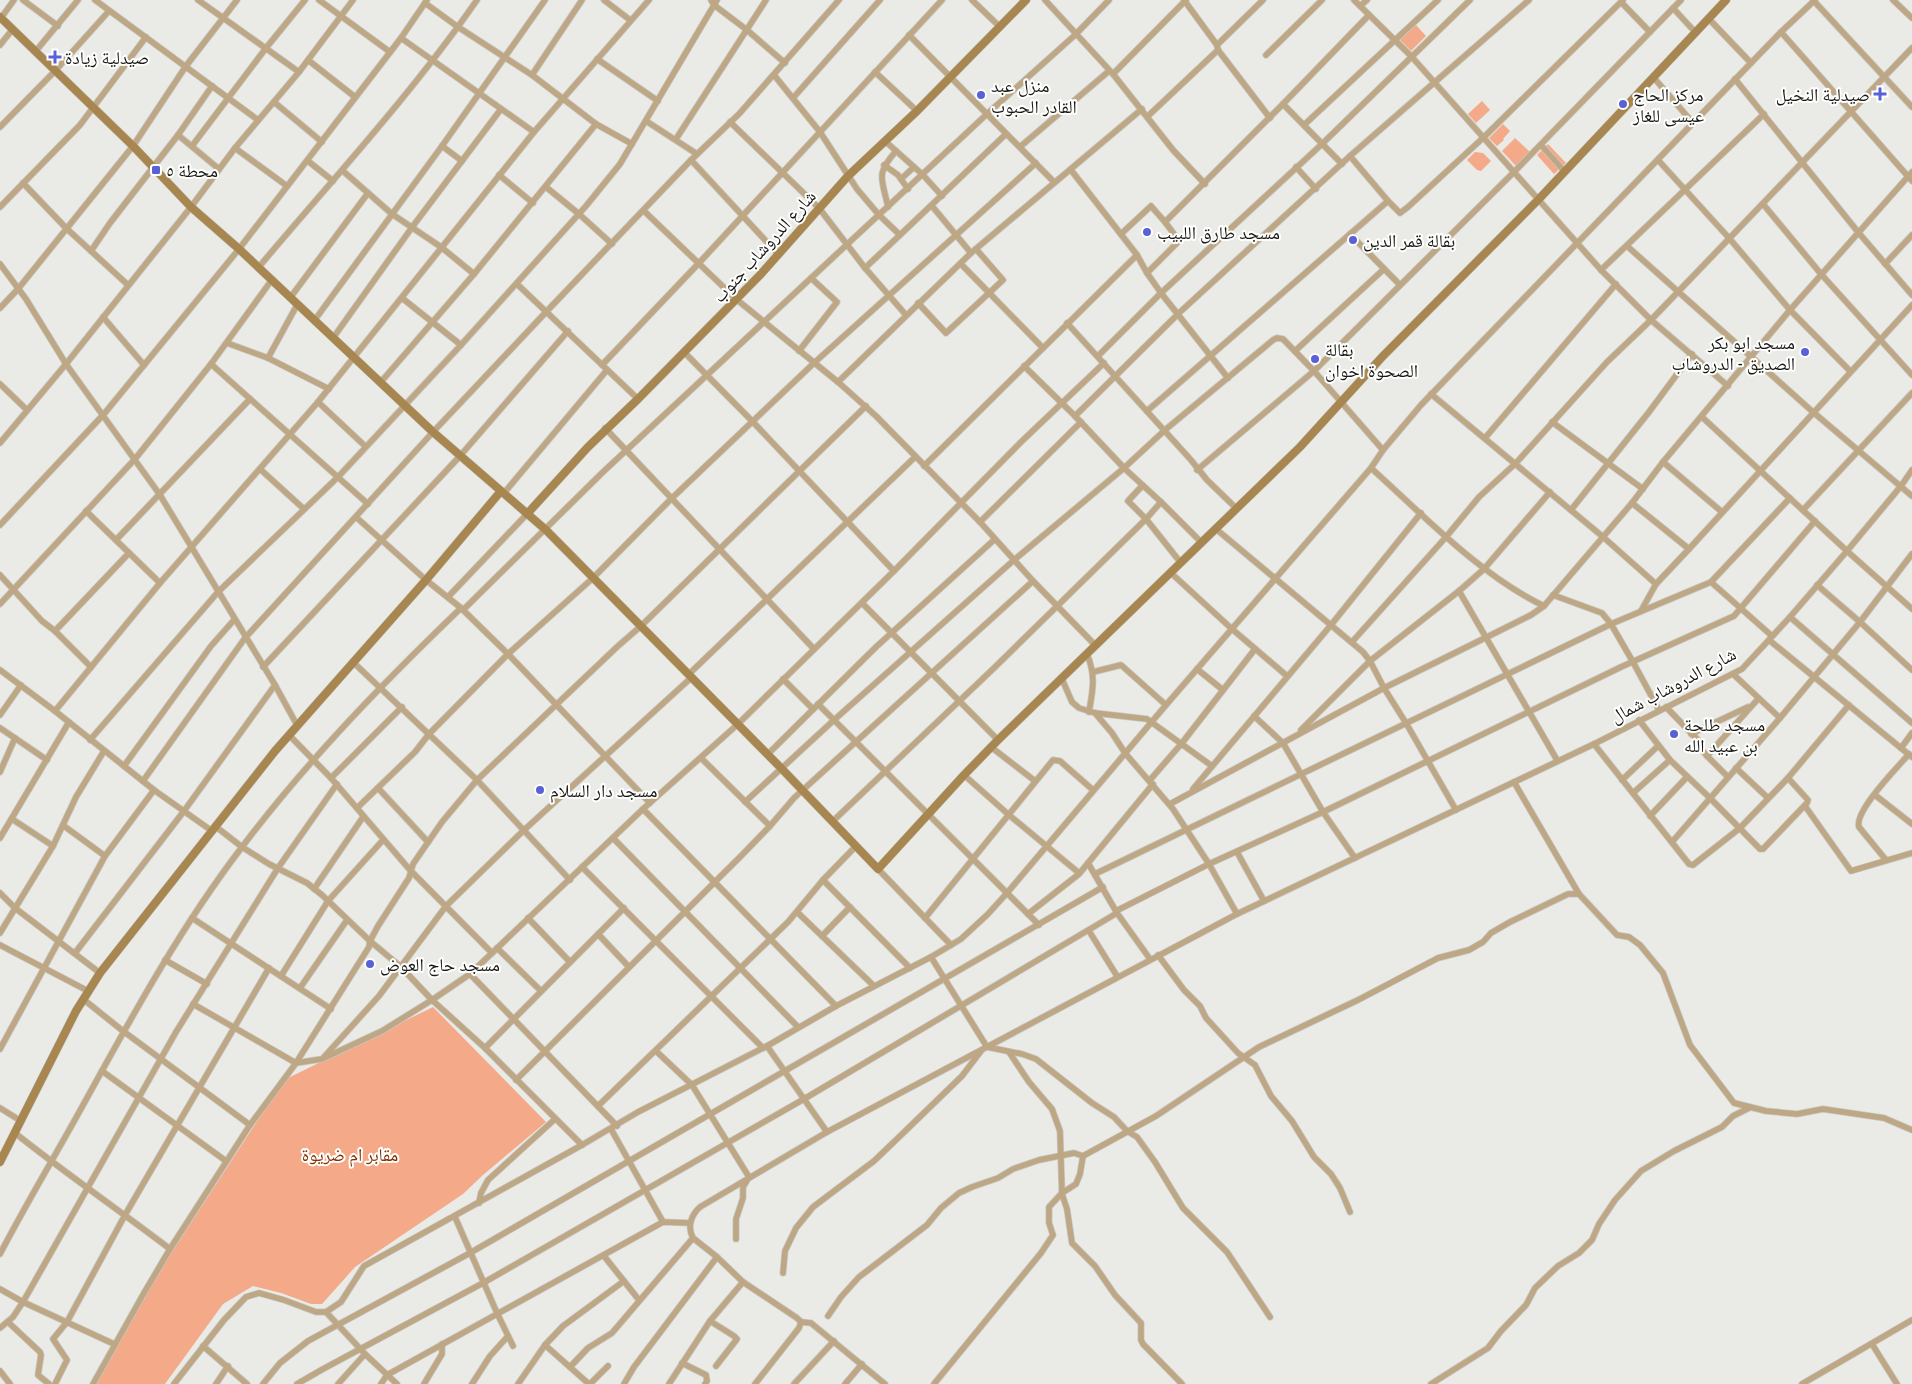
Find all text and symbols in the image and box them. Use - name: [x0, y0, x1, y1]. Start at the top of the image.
- place label: صيدلية زيادة: [65, 47, 149, 68]
- marker: صيدلية زيادة: [49, 51, 61, 63]
- place label: منزل عبد القادر الحبوب: [991, 75, 1077, 117]
- place label: مركز الحاج عيسى للغاز: [1632, 84, 1704, 127]
- place label: صيدلية النخيل: [1776, 84, 1870, 106]
- marker: صيدلية النخيل: [1874, 88, 1886, 100]
- marker: منزل عبد القادر الحبوب: [975, 89, 987, 101]
- marker: مركز الحاج عيسى للغاز: [1617, 98, 1629, 110]
- place label: محطة ٥: [166, 160, 218, 181]
- marker: محطة ٥: [150, 164, 162, 176]
- street label: شارع الدروشاب جنوب: [708, 186, 821, 307]
- place label: مسجد طارق اللبيب: [1157, 222, 1280, 244]
- marker: مسجد طارق اللبيب: [1141, 226, 1153, 238]
- place label: بقالة قمر الدين: [1363, 230, 1455, 252]
- marker: بقالة قمر الدين: [1347, 234, 1359, 246]
- place label: مسجد ابو بكر الصديق - الدروشاب: [1672, 332, 1795, 375]
- place label: بقالة الصحوة اخوان: [1325, 339, 1418, 382]
- marker: مسجد ابو بكر الصديق - الدروشاب: [1799, 346, 1811, 358]
- marker: بقالة الصحوة اخوان: [1309, 353, 1321, 365]
- street label: شارع الدروشاب شمال: [1607, 643, 1740, 728]
- place label: مسجد طلحة بن عبيد الله: [1684, 714, 1765, 757]
- marker: مسجد طلحة بن عبيد الله: [1668, 728, 1680, 740]
- place label: مسجد دار السلام: [550, 780, 657, 803]
- marker: مسجد دار السلام: [534, 784, 546, 796]
- place label: مسجد حاج العوض: [380, 954, 500, 977]
- marker: مسجد حاج العوض: [364, 958, 376, 970]
- park label: مقابر ام ضريوة: [302, 1144, 398, 1167]

